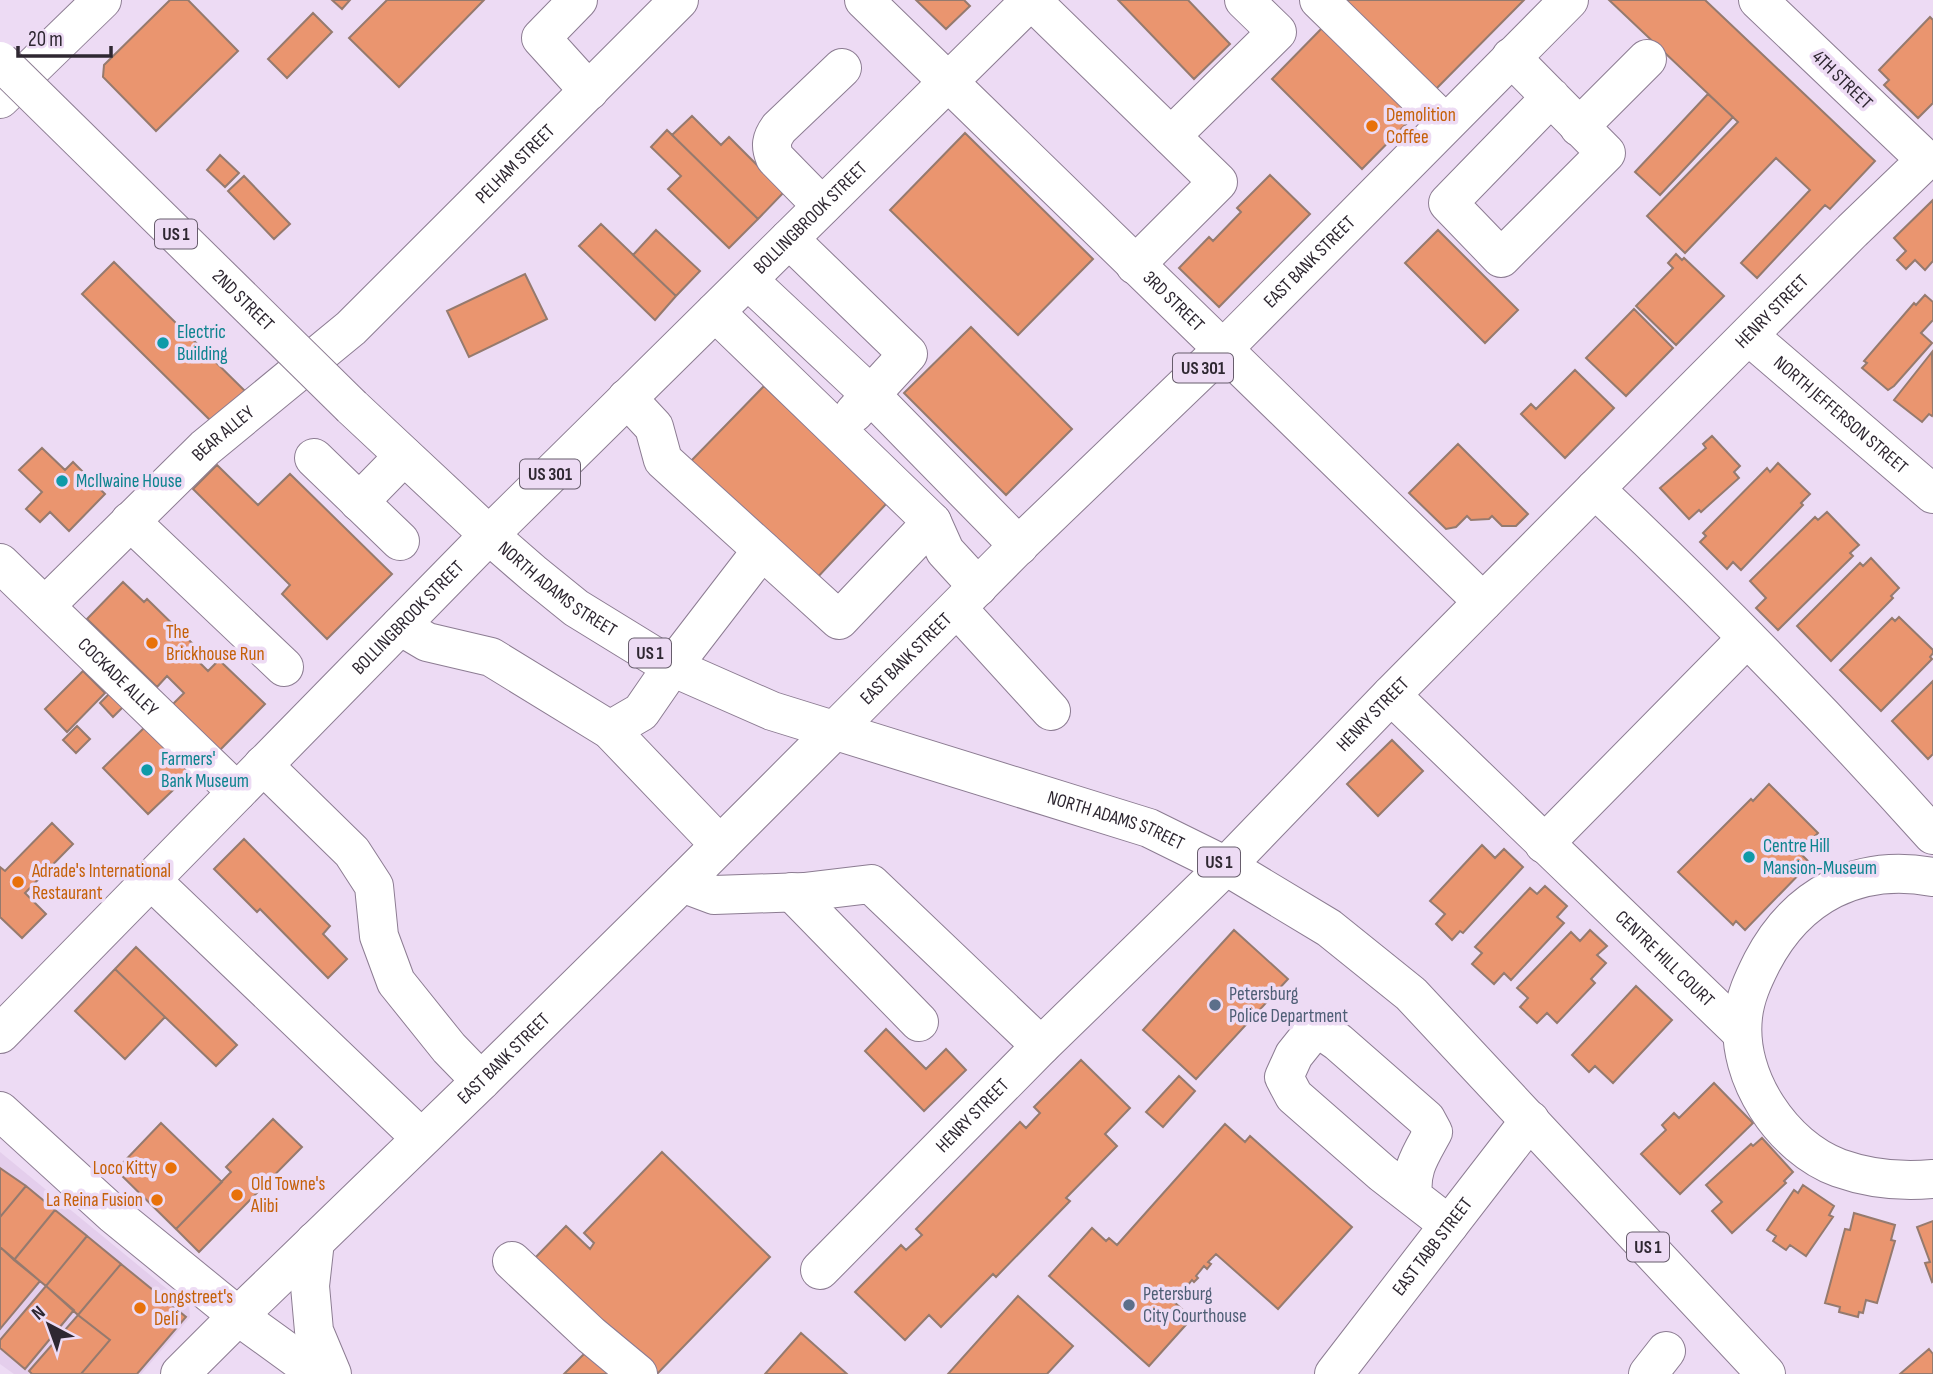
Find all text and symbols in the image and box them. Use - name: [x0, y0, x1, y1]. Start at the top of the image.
- scale bar: [18, 14, 110, 58]
- text: 20 m: [28, 27, 63, 52]
- street label: 4TH STREET: [1807, 46, 1877, 115]
- place label: Demolition Coffee: [1386, 104, 1456, 149]
- marker: Demolition Coffee: [1364, 118, 1380, 134]
- street label: PELHAM STREET: [471, 119, 560, 208]
- street label: BOLLINGBROOK STREET: [749, 157, 872, 279]
- street label: EAST BANK STREET: [1259, 211, 1360, 313]
- road number: US 1: [155, 220, 197, 248]
- street label: 2ND STREET: [207, 265, 279, 336]
- street label: 3RD STREET: [1138, 266, 1210, 336]
- street label: HENRY STREET: [1730, 270, 1814, 353]
- place label: Electric Building: [177, 321, 228, 366]
- marker: Electric Building: [155, 335, 171, 351]
- street label: NORTH JEFFERSON STREET: [1769, 351, 1913, 479]
- road number: US 301: [1173, 354, 1233, 382]
- street label: BEAR ALLEY: [187, 401, 259, 466]
- road number: US 301: [520, 460, 580, 488]
- place label: McIlwaine House: [76, 470, 182, 493]
- marker: McIlwaine House: [54, 473, 70, 489]
- street label: NORTH ADAMS STREET: [493, 537, 621, 642]
- street label: BOLLINGBROOK STREET: [347, 556, 469, 679]
- street label: EAST BANK STREET: [855, 608, 957, 709]
- place label: The Brickhouse Run: [166, 621, 265, 666]
- street label: COCKADE ALLEY: [73, 633, 163, 721]
- marker: The Brickhouse Run: [144, 635, 160, 651]
- road number: US 1: [629, 638, 671, 668]
- street label: HENRY STREET: [1332, 672, 1414, 756]
- place label: Farmers' Bank Museum: [161, 748, 249, 793]
- marker: Farmers' Bank Museum: [139, 762, 155, 778]
- street label: NORTH ADAMS STREET: [1045, 786, 1189, 855]
- place label: Centre Hill Mansion-Museum: [1763, 835, 1877, 880]
- road number: US 1: [1198, 848, 1240, 876]
- marker: Centre Hill Mansion-Museum: [1741, 849, 1757, 865]
- place label: Adrade's International Restaurant: [31, 860, 171, 905]
- marker: Adrade's International Restaurant: [10, 874, 26, 890]
- street label: CENTRE HILL COURT: [1610, 906, 1719, 1012]
- place label: Petersburg Police Department: [1229, 983, 1348, 1028]
- marker: Petersburg Police Department: [1207, 997, 1223, 1013]
- street label: EAST BANK STREET: [453, 1008, 555, 1109]
- street label: HENRY STREET: [931, 1074, 1014, 1157]
- place label: Loco Kitty: [93, 1157, 158, 1180]
- marker: Loco Kitty: [163, 1160, 179, 1176]
- place label: Old Towne's Alibi: [250, 1173, 326, 1218]
- marker: Old Towne's Alibi: [229, 1187, 245, 1203]
- place label: La Reina Fusion: [46, 1189, 143, 1212]
- marker: La Reina Fusion: [149, 1192, 165, 1208]
- street label: EAST TABB STREET: [1387, 1193, 1478, 1300]
- road number: US 1: [1627, 1232, 1669, 1262]
- place label: Petersburg City Courthouse: [1143, 1283, 1247, 1328]
- place label: Longstreet's Deli: [154, 1286, 233, 1331]
- north arrow: [14, 1290, 84, 1360]
- marker: Petersburg City Courthouse: [1121, 1297, 1137, 1313]
- marker: Longstreet's Deli: [132, 1300, 148, 1316]
- text: N: [27, 1301, 50, 1325]

